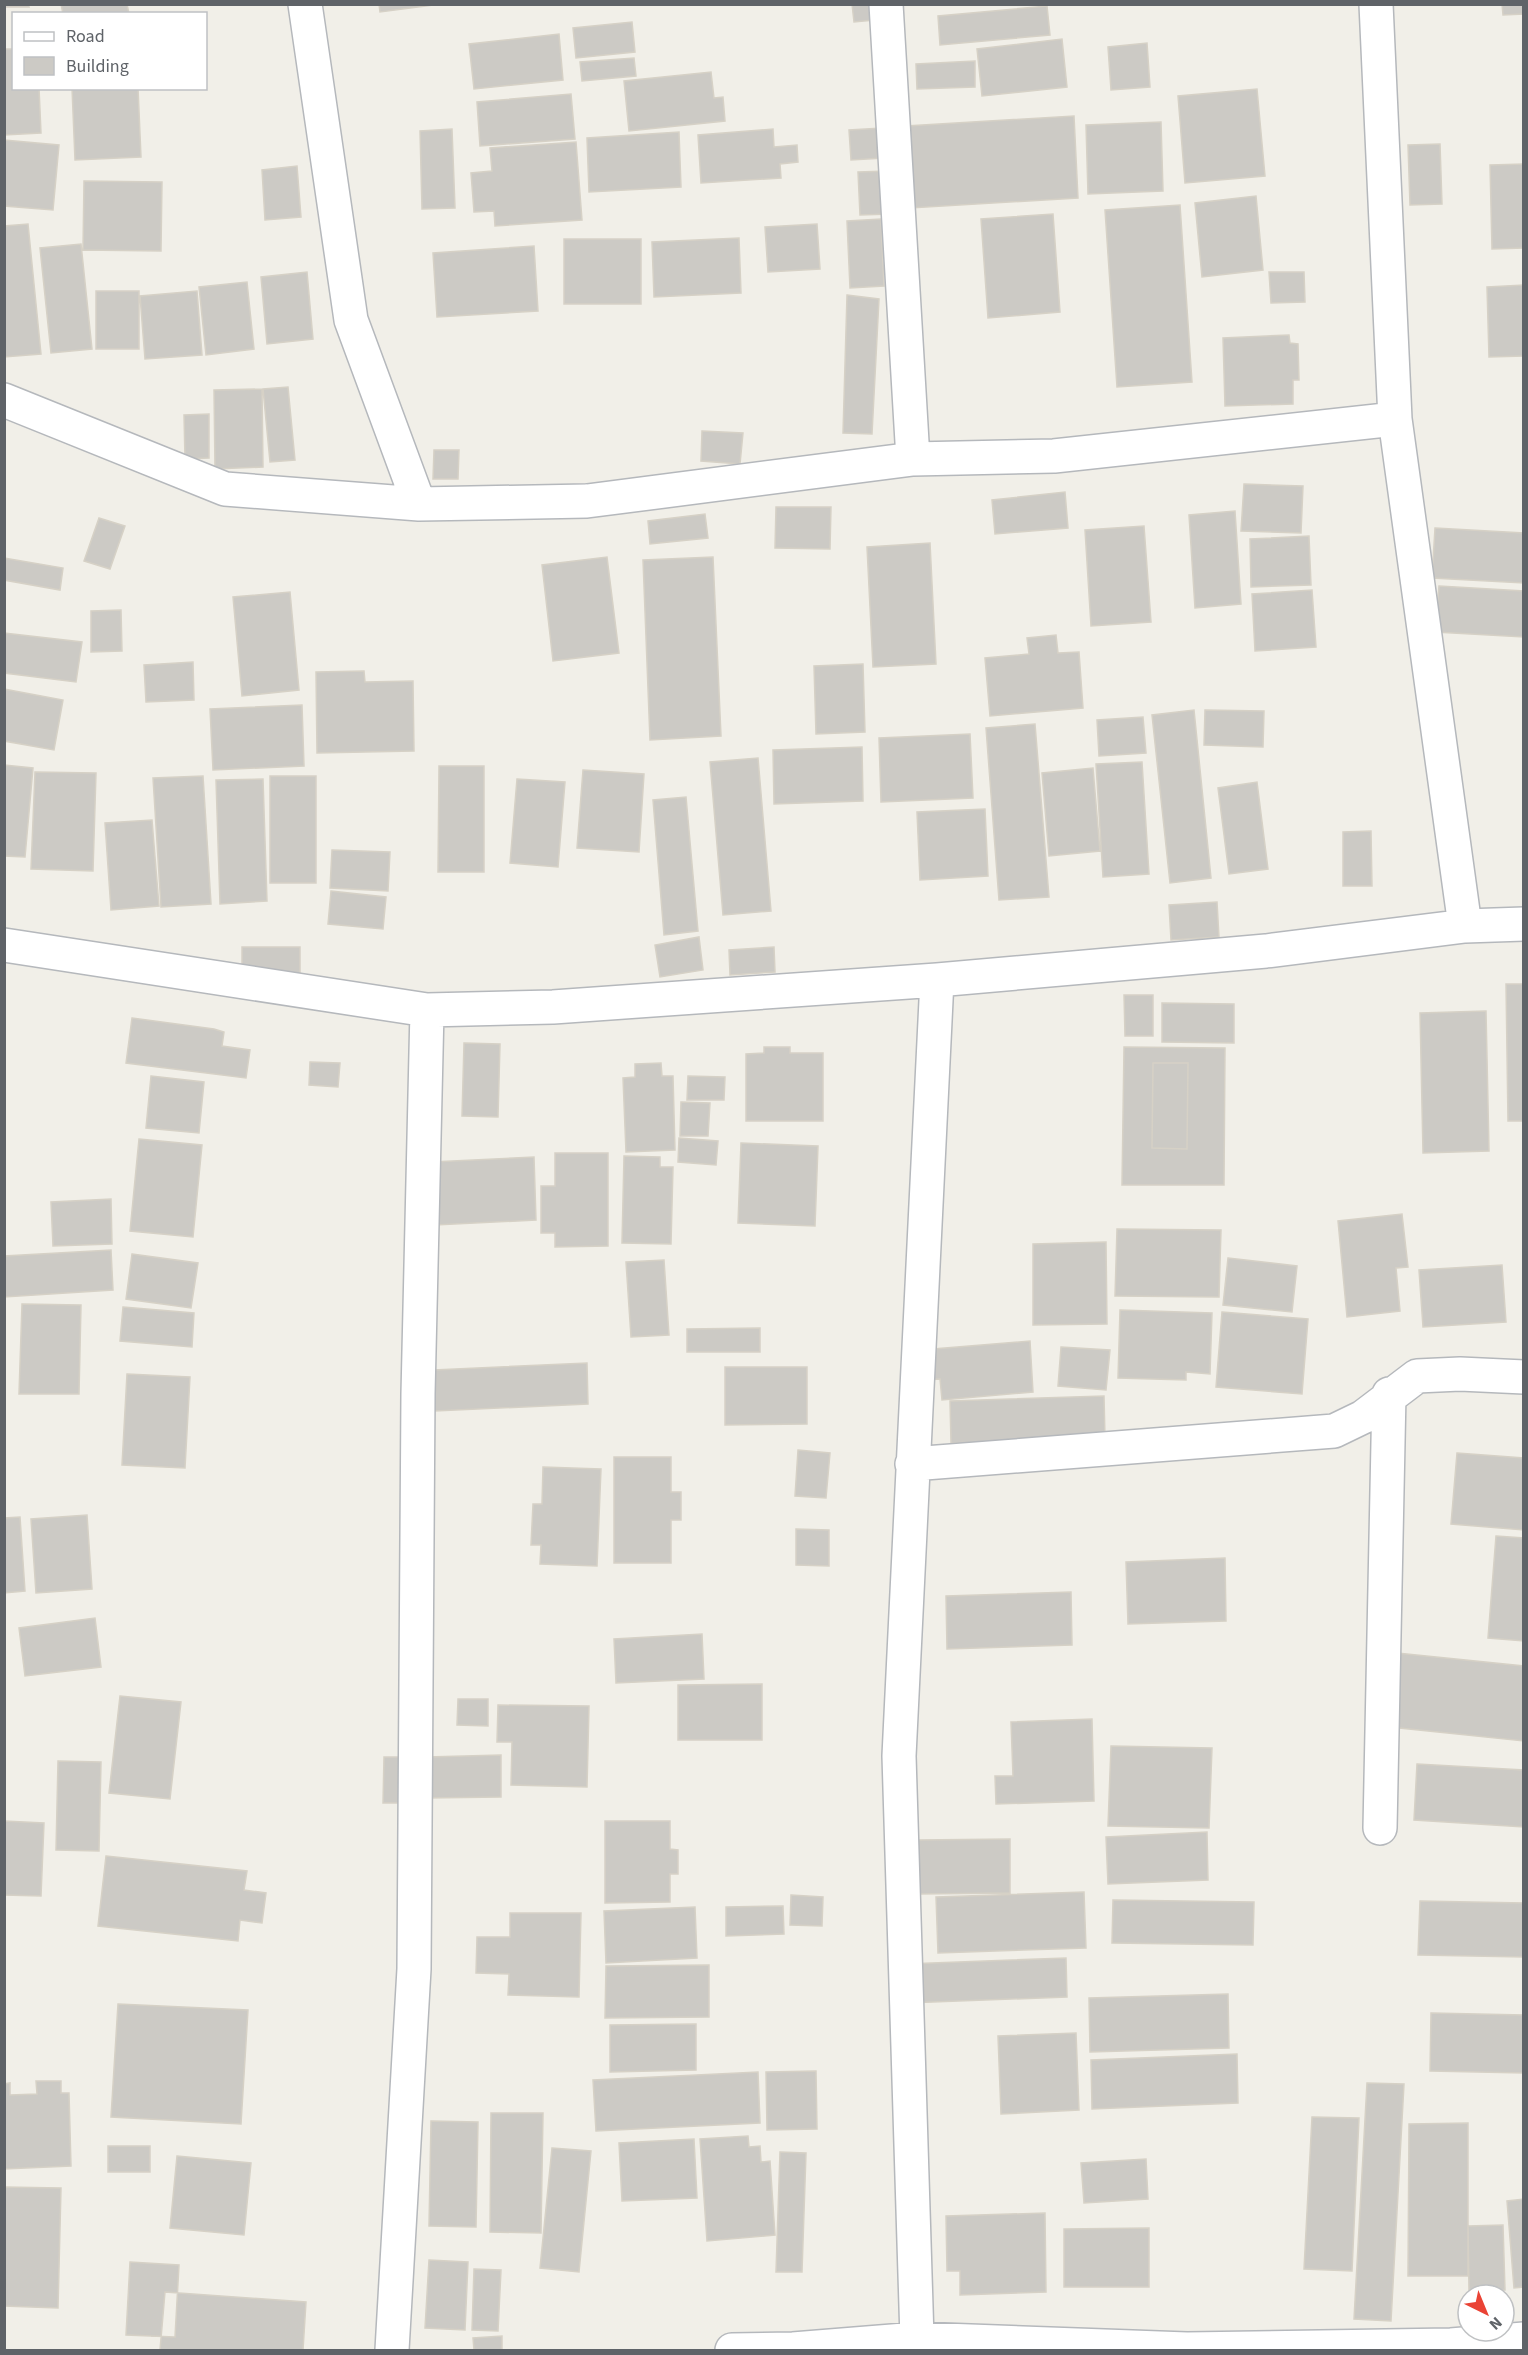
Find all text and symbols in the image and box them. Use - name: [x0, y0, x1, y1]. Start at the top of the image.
- legend: [12, 12, 207, 90]
- text: Road: [66, 24, 105, 49]
- text: Building: [66, 54, 129, 79]
- north arrow: [1456, 2283, 1516, 2343]
- text: N: [1484, 2312, 1507, 2335]

